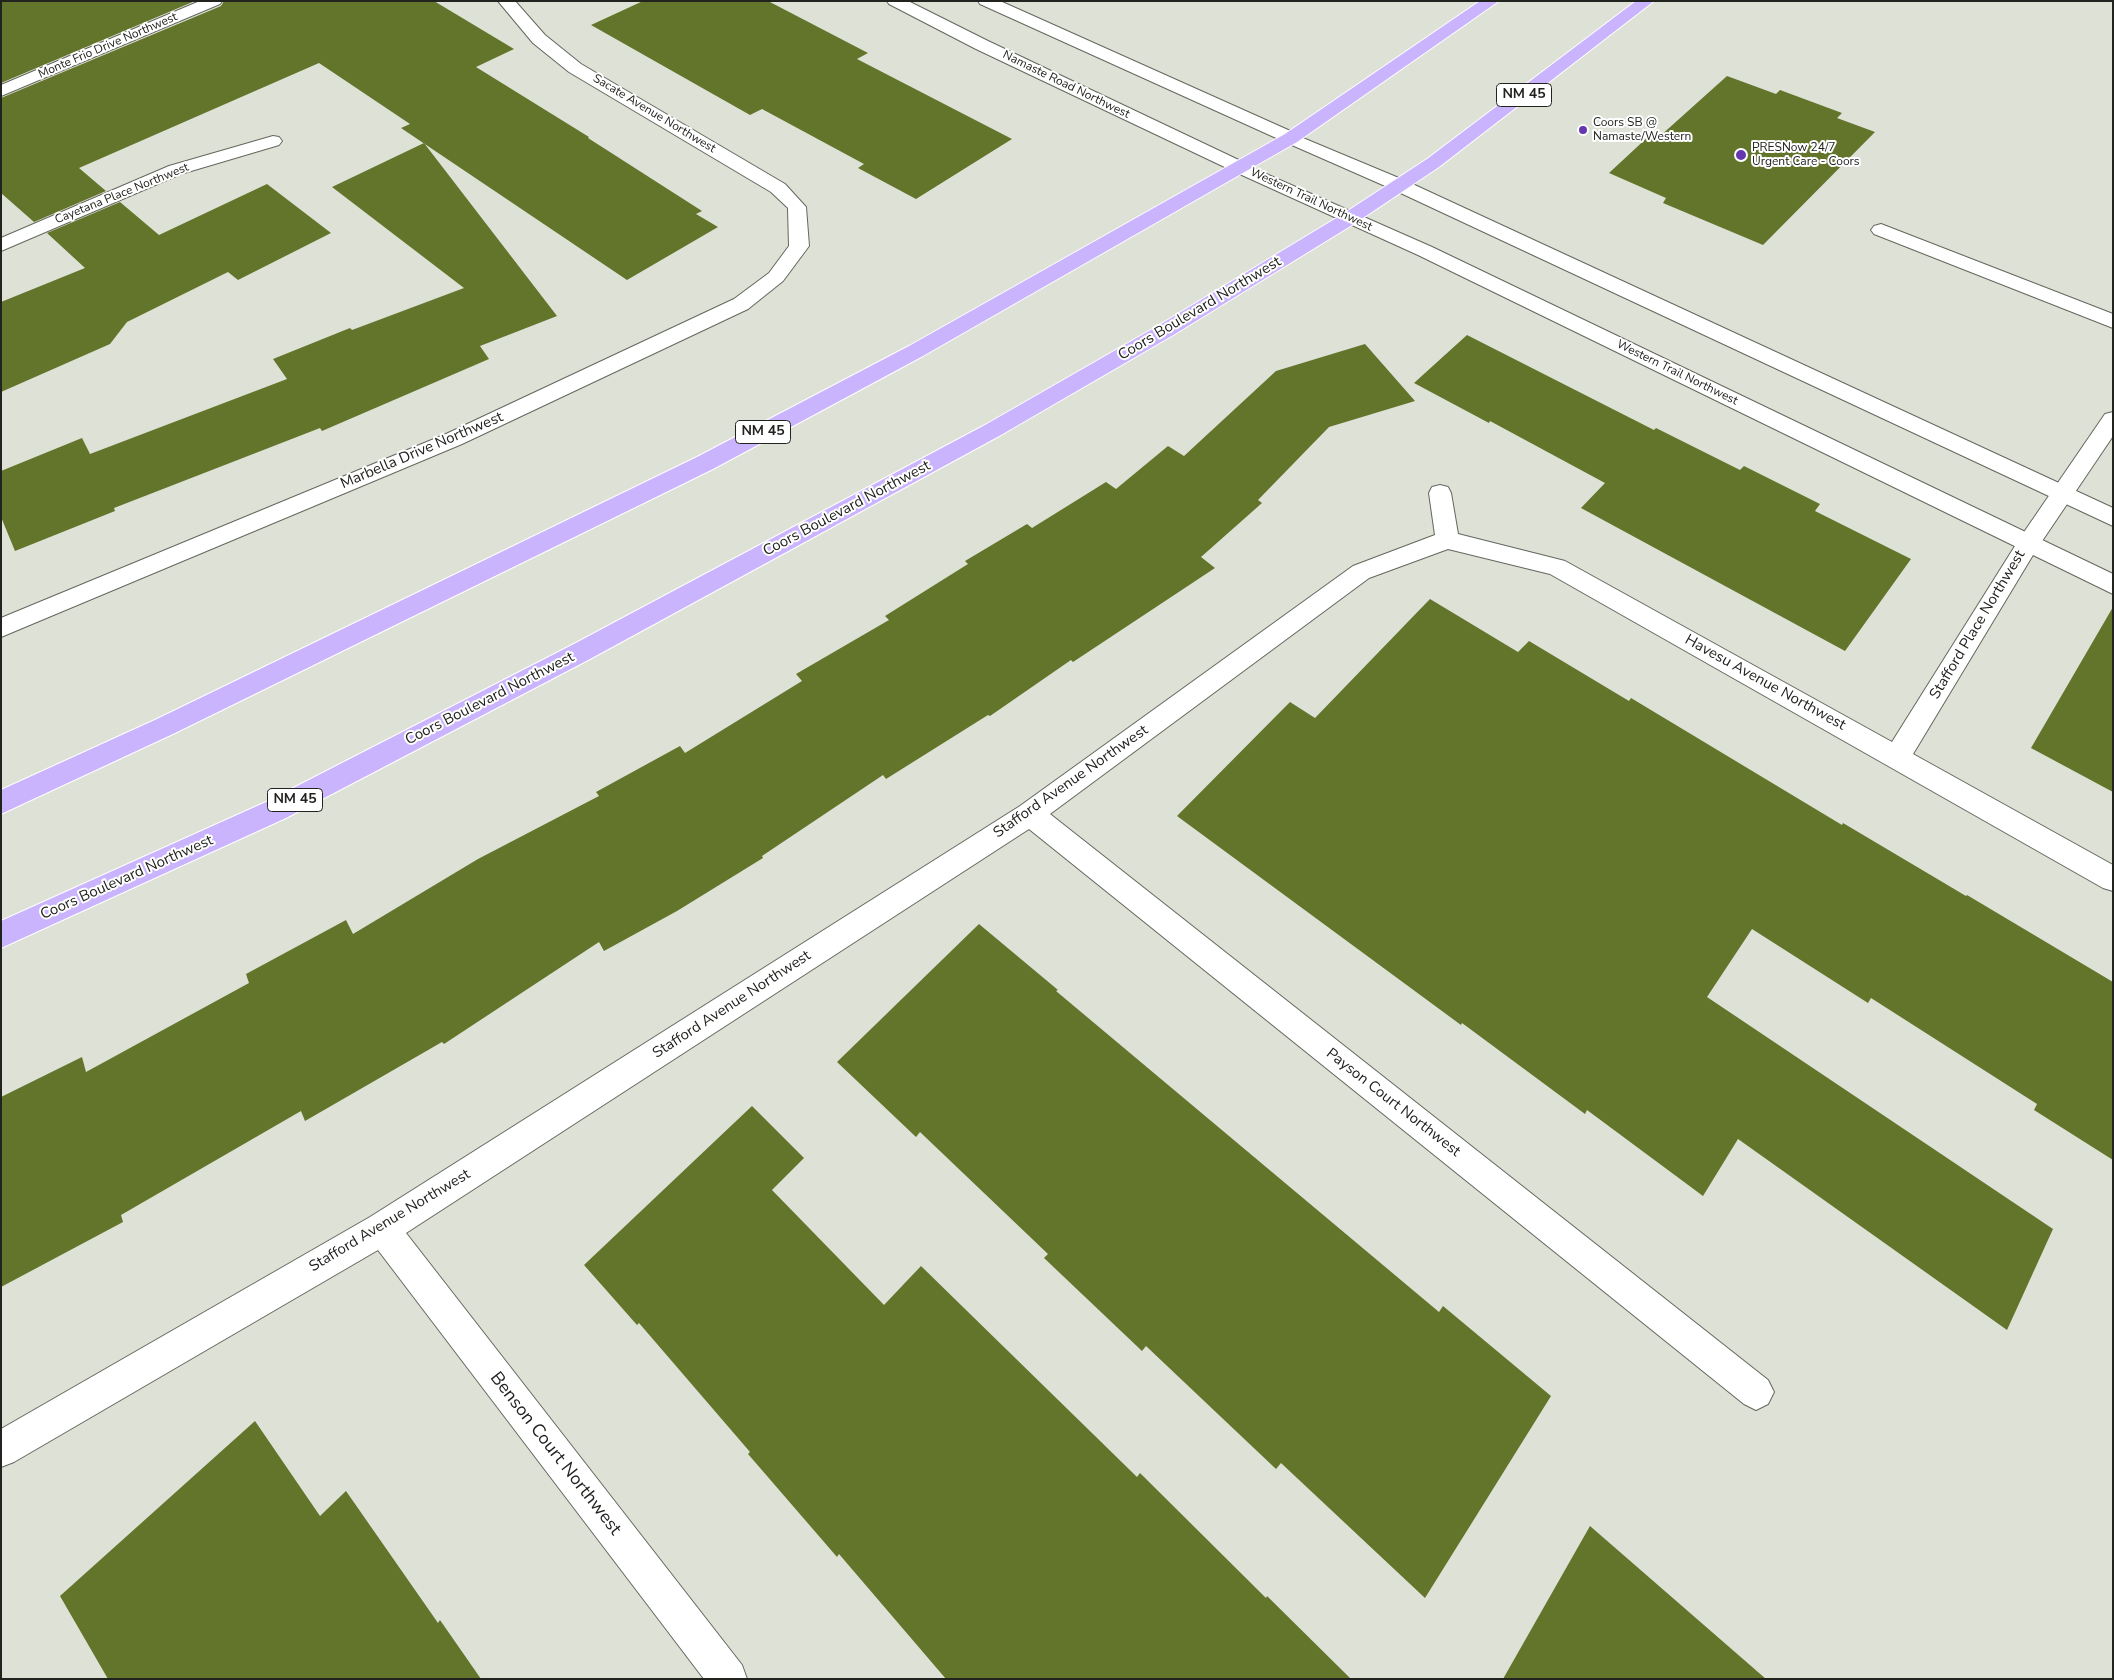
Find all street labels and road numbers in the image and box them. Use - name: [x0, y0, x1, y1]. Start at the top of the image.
- street label: Monte Frio Drive Northwest: [36, 10, 180, 82]
- street label: Namaste Road Northwest: [1000, 48, 1132, 122]
- street label: Sacate Avenue Northwest: [590, 72, 718, 156]
- road number: NM 45: [1496, 84, 1552, 106]
- street label: Cayetana Place Northwest: [53, 160, 191, 228]
- street label: Western Trail Northwest: [1248, 165, 1374, 235]
- street label: Coors Boulevard Northwest: [1115, 253, 1285, 365]
- street label: Western Trail Northwest: [1614, 337, 1740, 409]
- street label: Marbella Drive Northwest: [338, 409, 506, 493]
- road number: NM 45: [736, 421, 790, 444]
- street label: Coors Boulevard Northwest: [760, 457, 934, 561]
- street label: Stafford Place Northwest: [1926, 547, 2030, 703]
- street label: Havesu Avenue Northwest: [1681, 631, 1849, 735]
- street label: Coors Boulevard Northwest: [403, 649, 577, 749]
- street label: Stafford Avenue Northwest: [990, 722, 1152, 842]
- road number: NM 45: [268, 788, 322, 812]
- street label: Coors Boulevard Northwest: [38, 832, 216, 924]
- street label: Stafford Avenue Northwest: [650, 947, 814, 1063]
- street label: Payson Court Northwest: [1322, 1045, 1464, 1161]
- street label: Stafford Avenue Northwest: [306, 1166, 474, 1276]
- street label: Benson Court Northwest: [485, 1368, 625, 1540]

